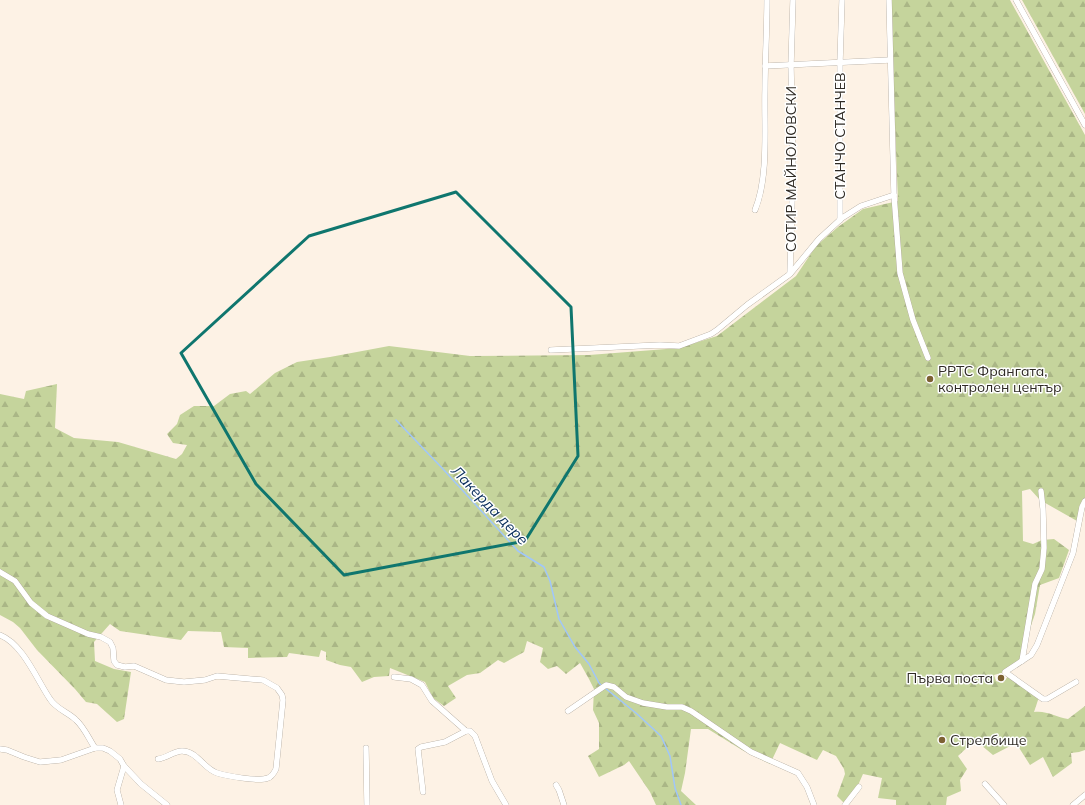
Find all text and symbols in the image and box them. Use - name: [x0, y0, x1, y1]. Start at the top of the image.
- street label: СТАНЧО СТАНЧЕВ: [831, 72, 849, 200]
- street label: СОТИР МАЙНОЛОВСКИ: [782, 86, 800, 252]
- place label: РРТС Франгата, контролен център: [938, 362, 1062, 396]
- marker: РРТС Франгата, контролен център: [925, 374, 935, 384]
- water label: Лакерда дере: [447, 461, 533, 549]
- place label: Първа поста: [906, 669, 993, 687]
- marker: Първа поста: [996, 673, 1006, 683]
- place label: Стрелбище: [950, 731, 1027, 749]
- marker: Стрелбище: [937, 735, 947, 745]

